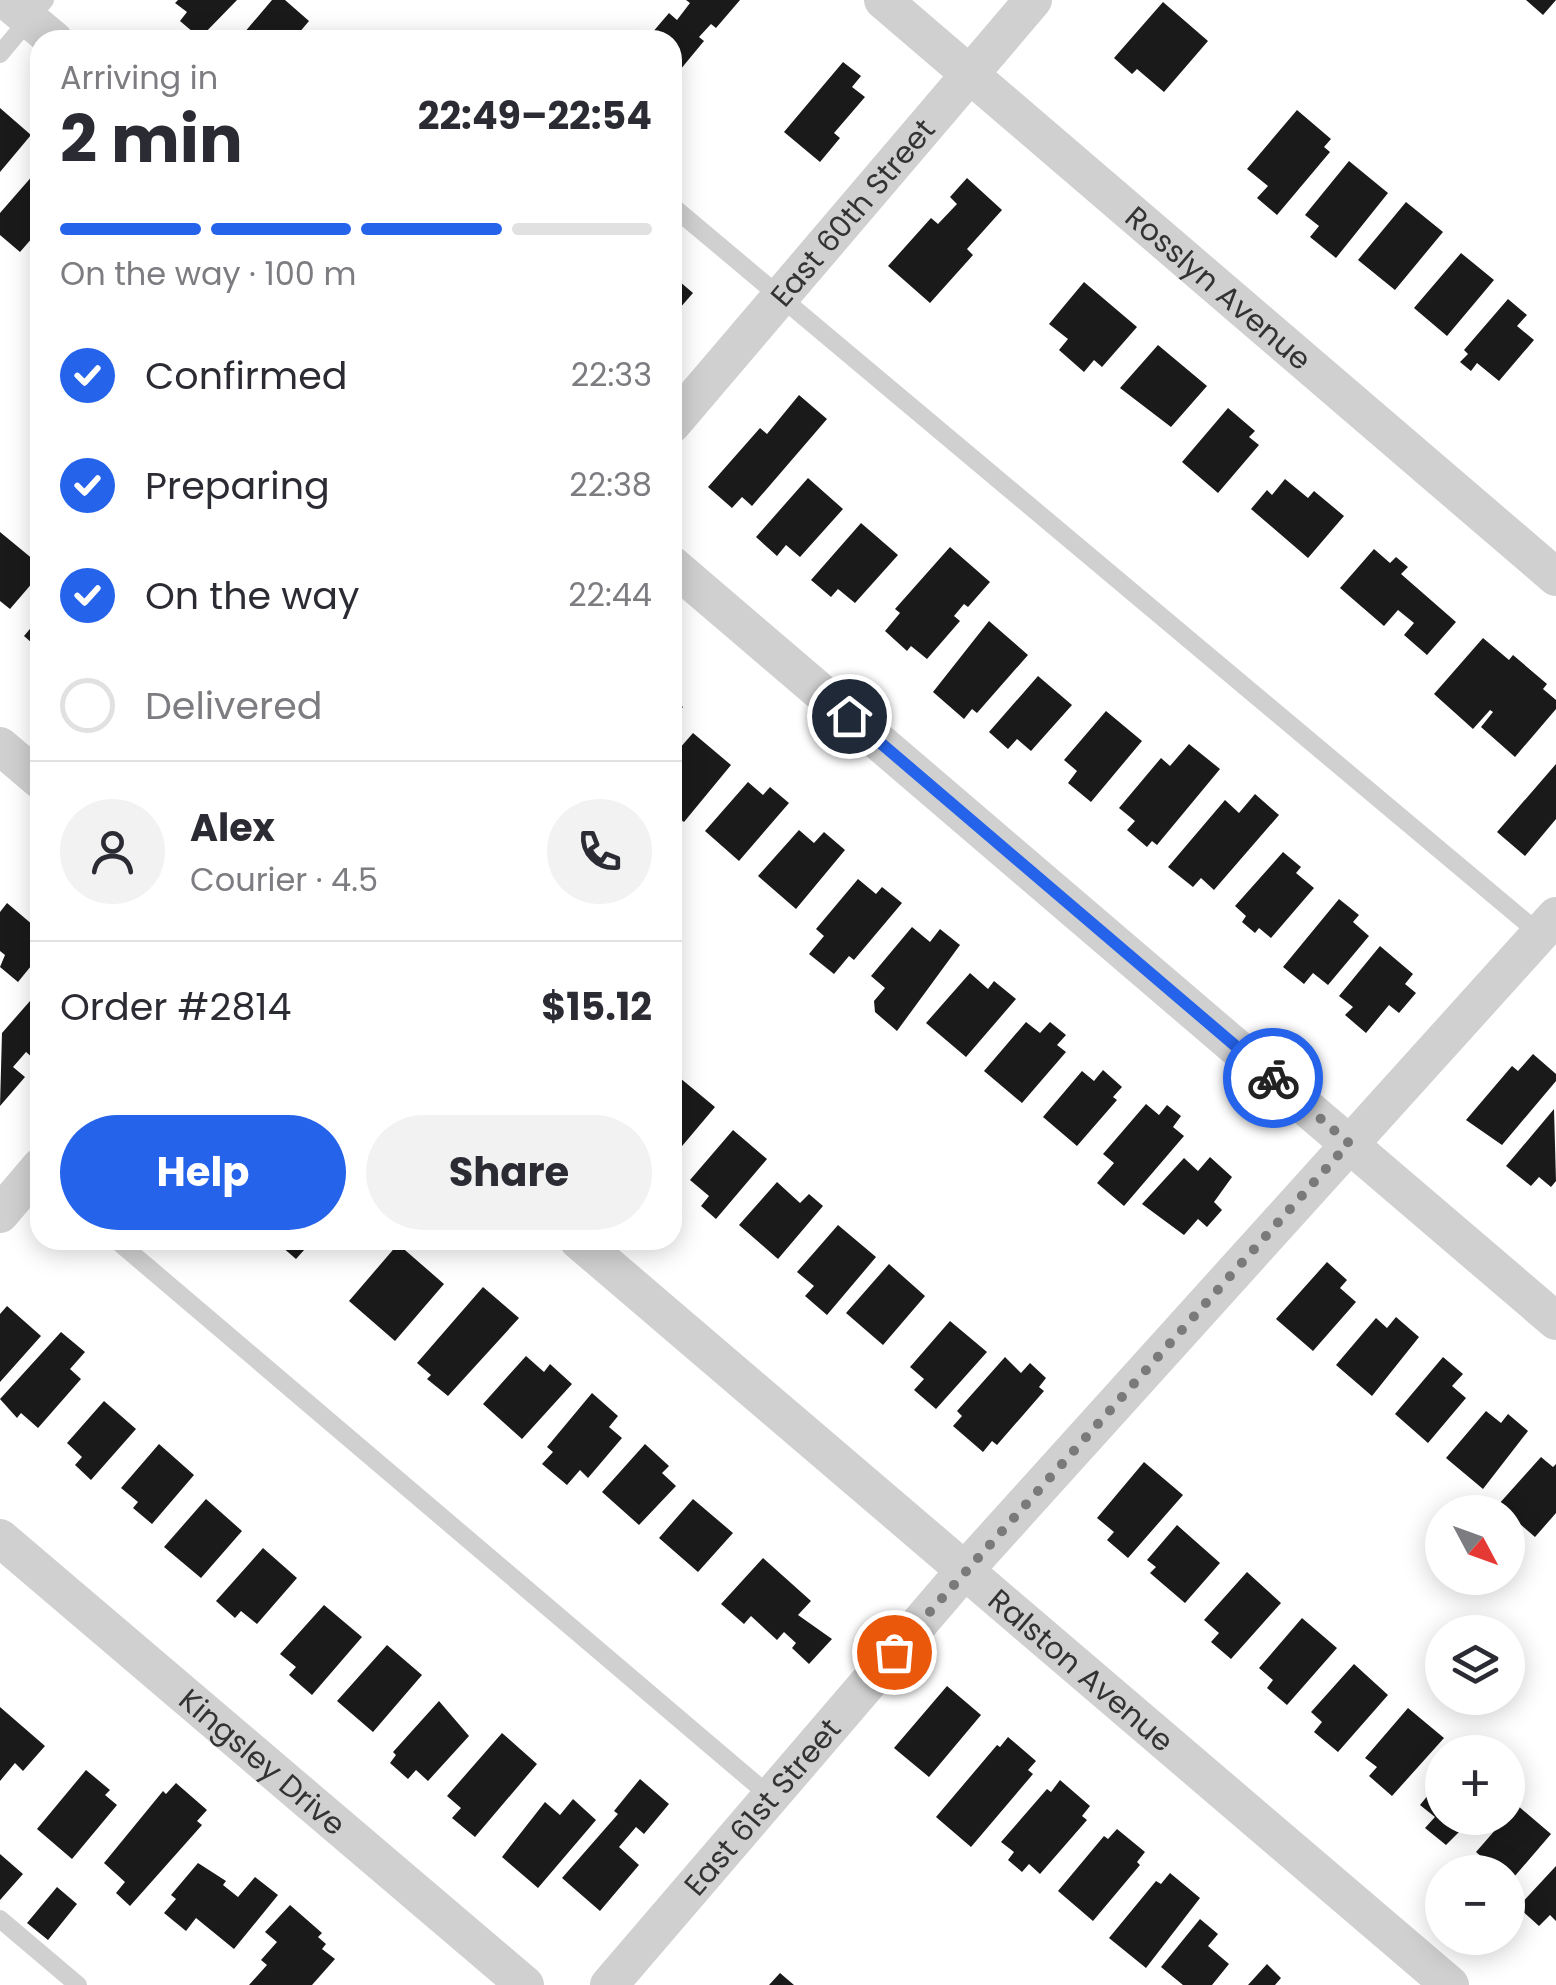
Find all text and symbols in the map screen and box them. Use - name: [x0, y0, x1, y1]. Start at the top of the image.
- text: Arriving in: [60, 55, 218, 100]
- text: 22:49–22:54: [418, 89, 652, 142]
- text: 2 min: [60, 94, 243, 185]
- street label: East 60th Street: [760, 109, 945, 315]
- street label: Rosslyn Avenue: [1116, 196, 1321, 380]
- text: On the way · 100 m: [60, 251, 356, 296]
- icon: check: [60, 348, 115, 403]
- text: Confirmed: [145, 349, 347, 402]
- text: 22:33: [571, 352, 652, 397]
- icon: check: [60, 458, 115, 513]
- text: Preparing: [145, 459, 330, 512]
- text: 22:38: [569, 462, 652, 507]
- icon: check: [60, 568, 115, 623]
- text: On the way: [145, 569, 359, 622]
- text: 22:44: [568, 572, 652, 617]
- pin: [807, 674, 892, 759]
- text: Delivered: [145, 679, 322, 732]
- icon: home: [822, 689, 877, 744]
- button: person: [60, 799, 165, 904]
- button: phone: [547, 799, 652, 904]
- text: Alex: [190, 801, 275, 854]
- text: Courier · 4.5: [190, 857, 378, 902]
- text: Order #2814: [60, 980, 291, 1033]
- text: $15.12: [541, 980, 652, 1033]
- courier: [1223, 1028, 1323, 1128]
- icon: bike: [1246, 1051, 1301, 1106]
- button: Help: [60, 1115, 346, 1230]
- button: Share: [366, 1115, 652, 1230]
- north arrow: [1425, 1495, 1525, 1595]
- map controls: [1425, 1495, 1525, 1955]
- street label: Ralston Avenue: [979, 1578, 1183, 1762]
- pin: [852, 1610, 937, 1695]
- button: layers: [1425, 1615, 1525, 1715]
- icon: bag: [867, 1625, 922, 1680]
- street label: Kingsley Drive: [170, 1678, 355, 1845]
- street label: East 61st Street: [674, 1709, 850, 1905]
- button: +: [1425, 1735, 1525, 1835]
- button: −: [1425, 1855, 1525, 1955]

